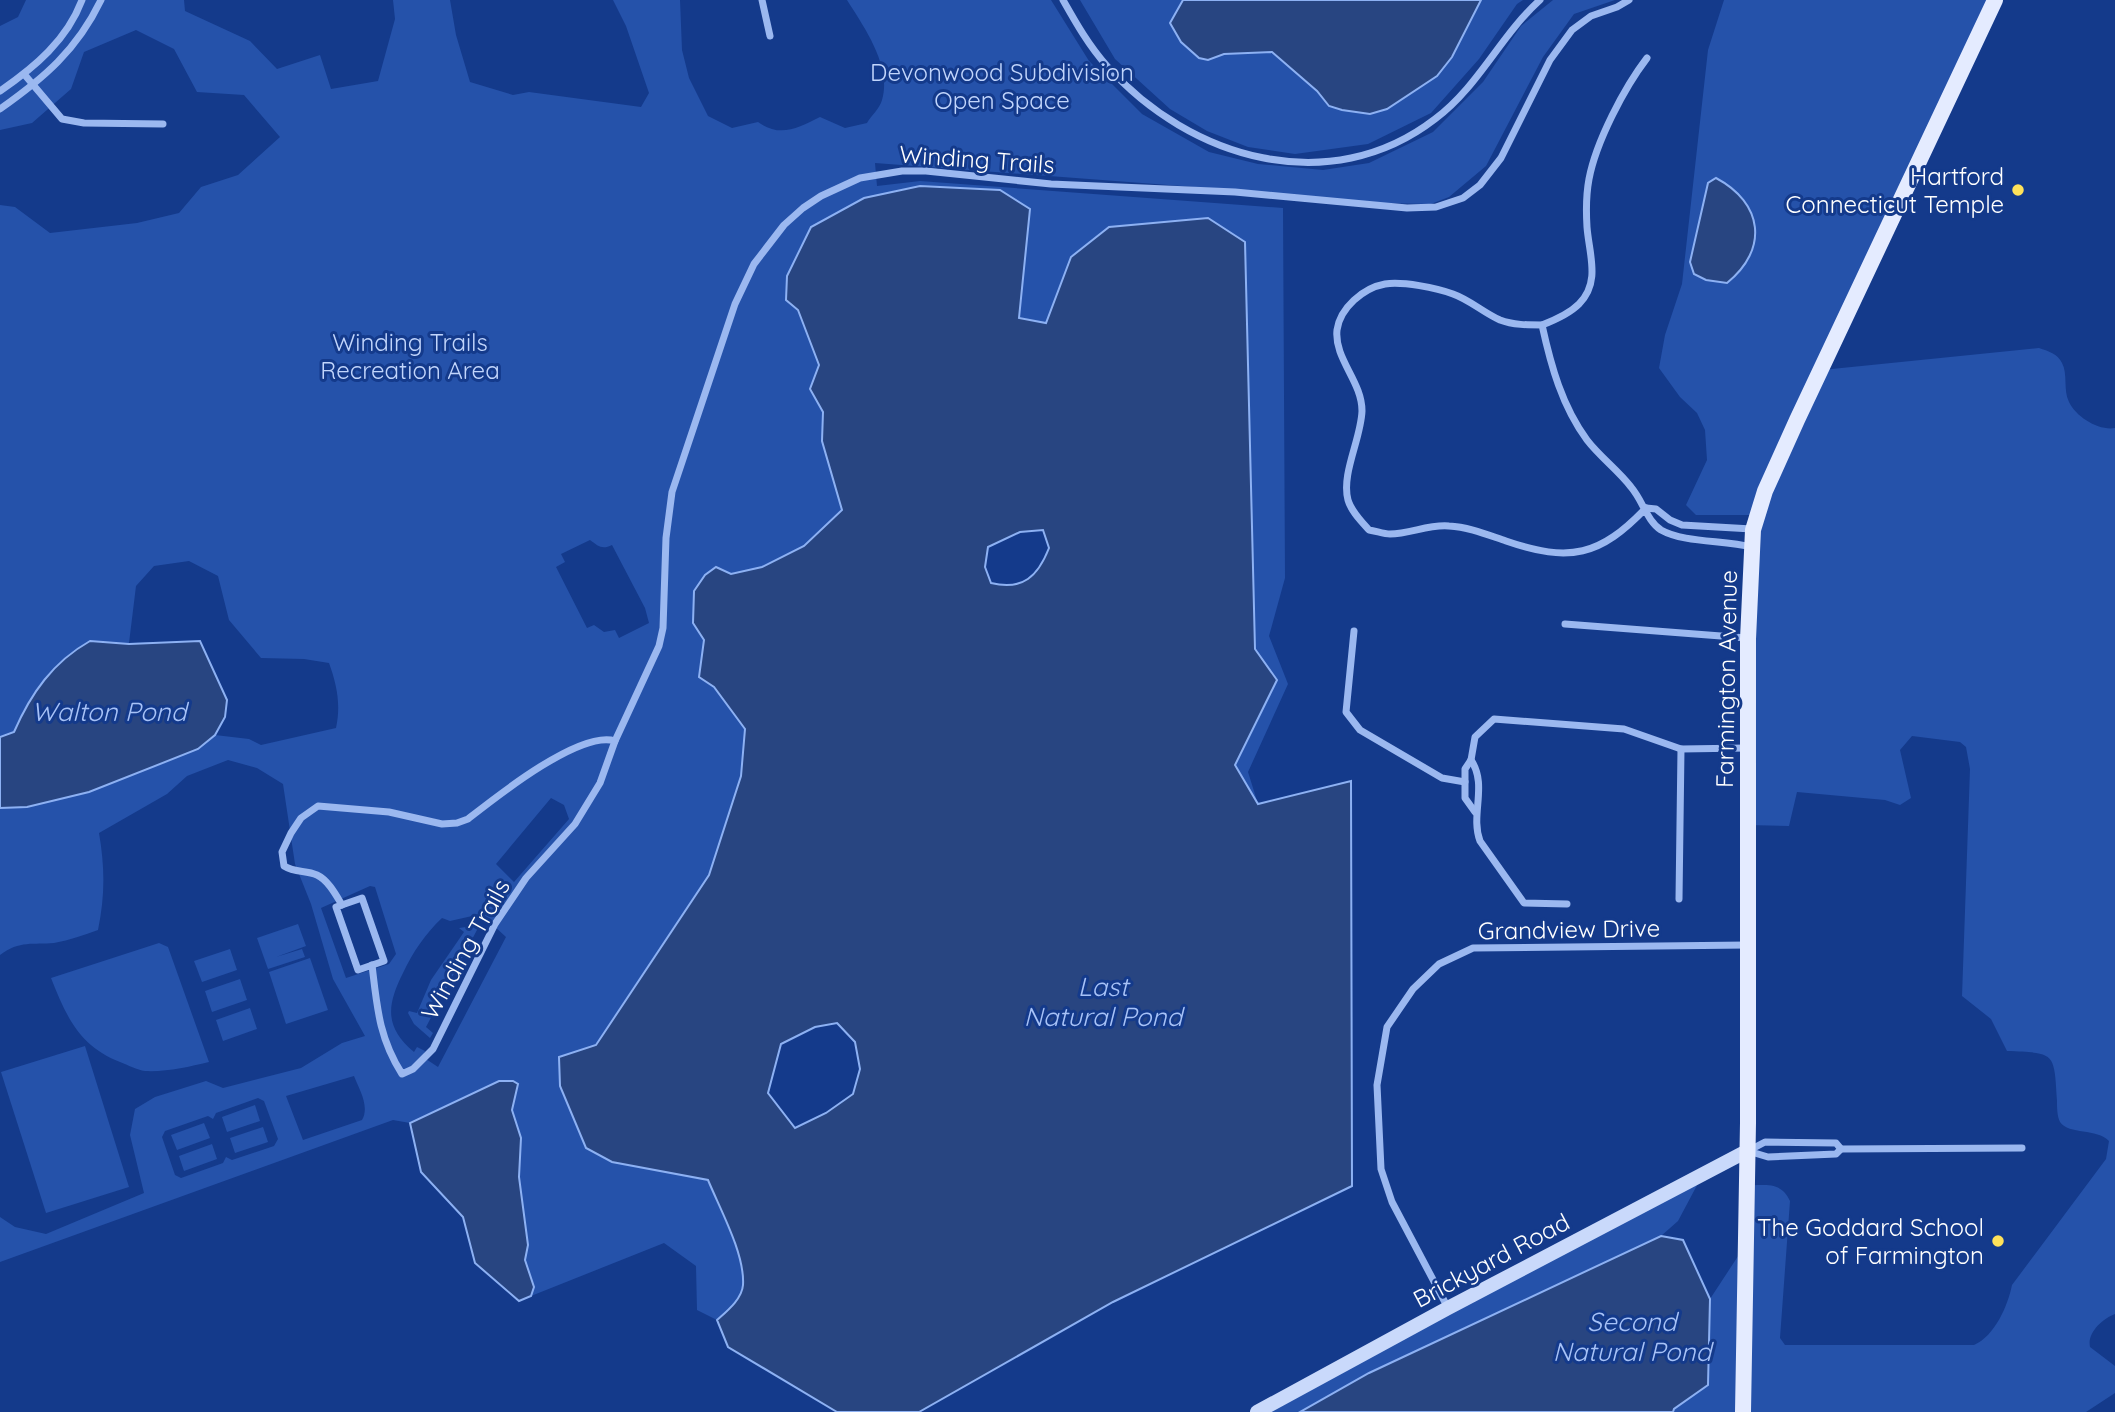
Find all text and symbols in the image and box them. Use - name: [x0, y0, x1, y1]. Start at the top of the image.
- park label: Devonwood Subdivision Open Space: [870, 57, 1134, 115]
- street label: Winding Trails: [898, 139, 1056, 179]
- place label: Hartford Connecticut Temple: [1786, 161, 2004, 219]
- marker: Hartford Connecticut Temple: [2010, 182, 2026, 198]
- park label: Winding Trails Recreation Area: [320, 327, 500, 385]
- street label: Farmington Avenue: [1709, 570, 1743, 788]
- water label: Walton Pond: [32, 695, 190, 728]
- street label: Winding Trails: [414, 874, 516, 1024]
- street label: Grandview Drive: [1478, 912, 1660, 946]
- water label: Last Natural Pond: [1024, 970, 1186, 1033]
- street label: Brickyard Road: [1408, 1206, 1574, 1314]
- place label: The Goddard School of Farmington: [1757, 1212, 1984, 1270]
- marker: The Goddard School of Farmington: [1990, 1233, 2006, 1249]
- water label: Second Natural Pond: [1553, 1305, 1715, 1368]

